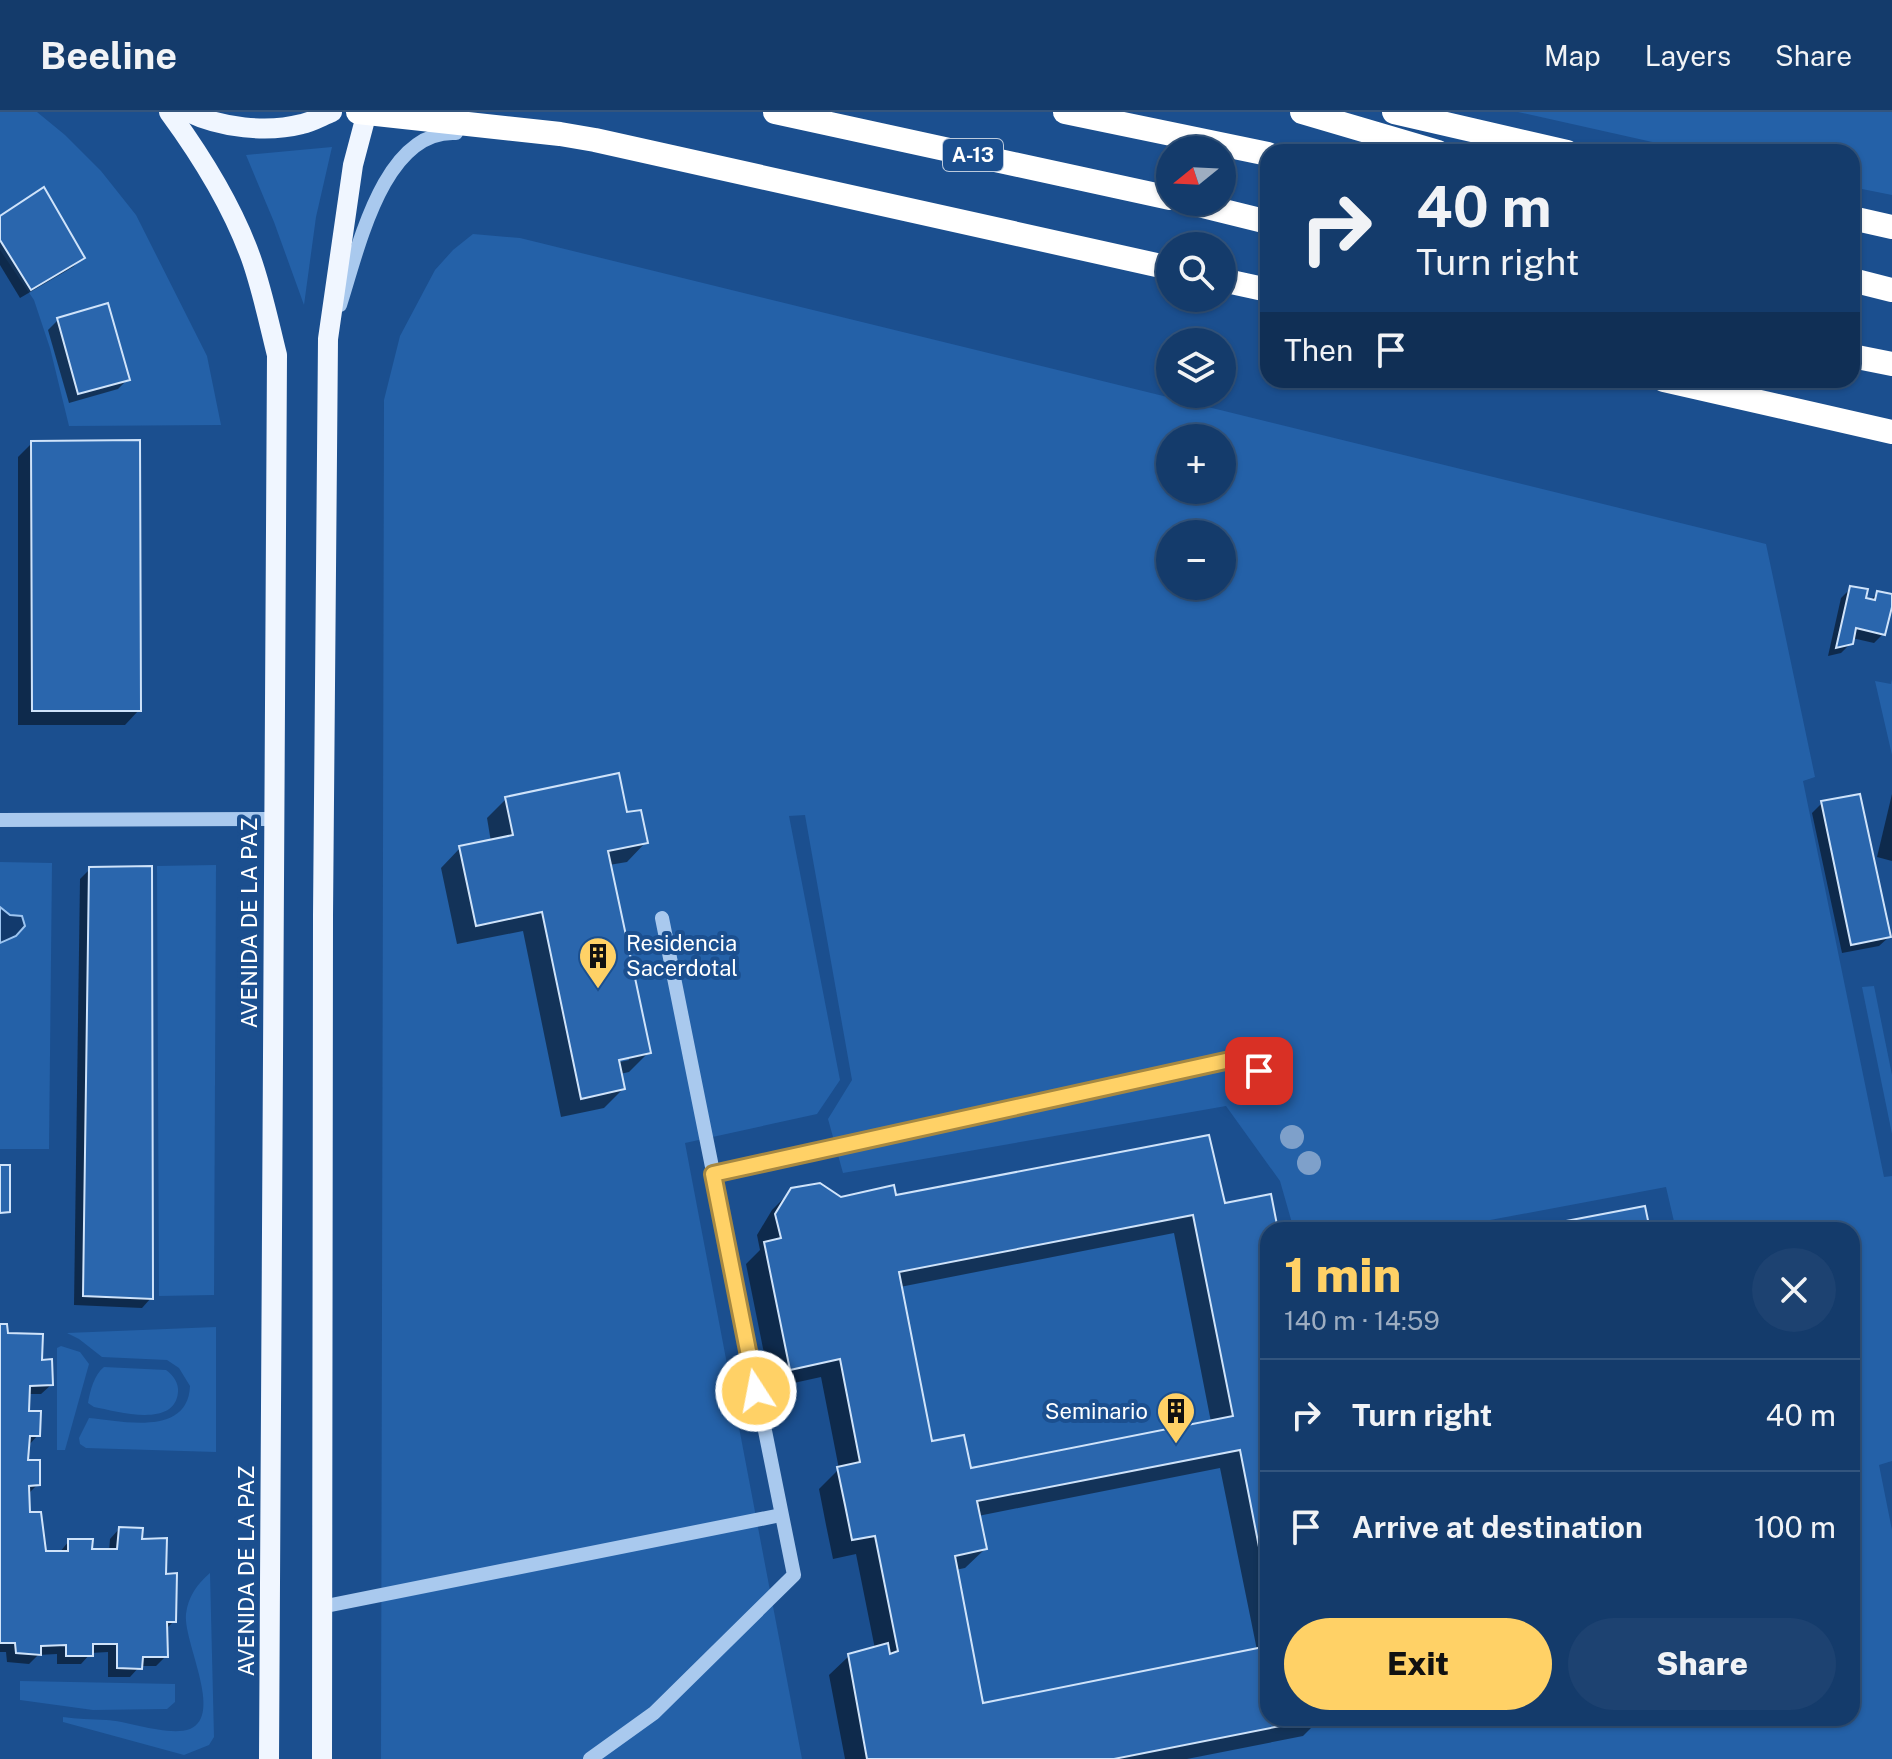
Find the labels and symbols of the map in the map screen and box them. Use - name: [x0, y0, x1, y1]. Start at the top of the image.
- north arrow: [1156, 136, 1236, 216]
- road number: A-13: [943, 139, 1003, 171]
- street label: AVENIDA DE LA PAZ: [236, 818, 262, 1028]
- place label: Residencia Sacerdotal: [626, 930, 738, 981]
- building icon: Residencia Sacerdotal: [577, 935, 619, 990]
- pin: [1225, 1037, 1293, 1105]
- position arrow: [714, 1349, 798, 1433]
- building icon: Seminario: [1155, 1390, 1197, 1445]
- place label: Seminario: [1045, 1398, 1148, 1424]
- street label: AVENIDA DE LA PAZ: [233, 1466, 259, 1676]

